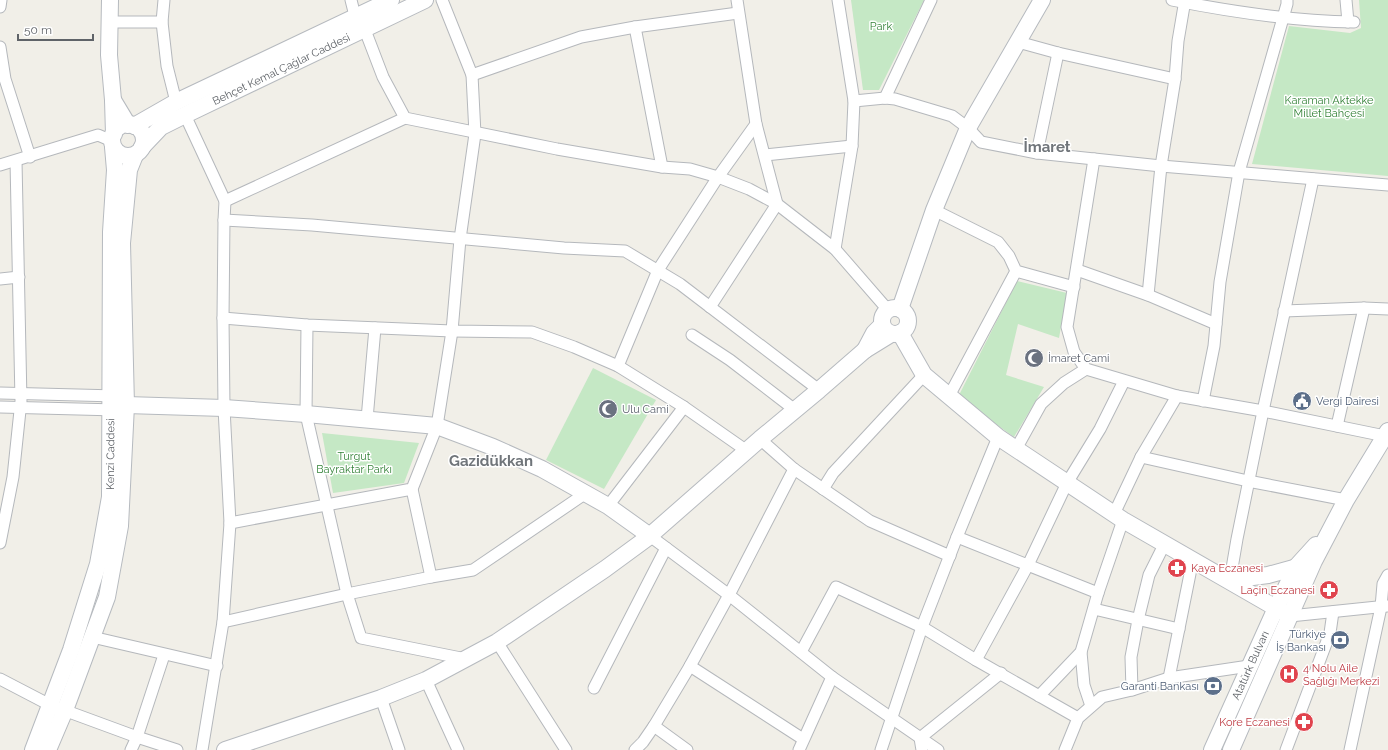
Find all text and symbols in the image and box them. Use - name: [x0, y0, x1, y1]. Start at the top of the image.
- scale bar: [18, 16, 93, 42]
- park label: Park: [870, 20, 892, 33]
- text: 50 m: [24, 23, 52, 37]
- street label: Behçet Kemal Çağlar Caddesi: [210, 30, 352, 107]
- park label: Karaman Aktekke Millet Bahçesi: [1284, 94, 1374, 120]
- district label: İmaret: [1023, 138, 1071, 156]
- mosque icon: İmaret Cami: [1023, 347, 1045, 369]
- place label: İmaret Cami: [1048, 352, 1109, 365]
- public building icon: Vergi Dairesi: [1291, 390, 1313, 412]
- place label: Vergi Dairesi: [1316, 395, 1379, 408]
- mosque icon: Ulu Cami: [597, 398, 619, 420]
- place label: Ulu Cami: [622, 403, 669, 416]
- street label: Kenzi Caddesi: [104, 418, 117, 490]
- park label: Turgut Bayraktar Parkı: [316, 450, 392, 476]
- district label: Gazidükkan: [449, 452, 533, 470]
- pharmacy icon: Kaya Eczanesi: [1166, 557, 1188, 579]
- place label: Kaya Eczanesi: [1191, 562, 1263, 575]
- pharmacy icon: Laçin Eczanesi: [1318, 579, 1340, 601]
- place label: Laçin Eczanesi: [1240, 584, 1315, 597]
- place label: Türkiye İş Bankası: [1276, 628, 1327, 654]
- street label: Atatürk Bulvarı: [1229, 629, 1271, 702]
- bank icon: Türkiye İş Bankası: [1329, 629, 1351, 651]
- place label: 4 Nolu Aile Sağlığı Merkezi: [1303, 662, 1379, 688]
- hospital icon: 4 Nolu Aile Sağlığı Merkezi: [1278, 663, 1300, 685]
- bank icon: Garanti Bankası: [1202, 675, 1224, 697]
- place label: Garanti Bankası: [1121, 680, 1199, 693]
- pharmacy icon: Kore Eczanesi: [1293, 711, 1315, 733]
- place label: Kore Eczanesi: [1219, 716, 1290, 729]

